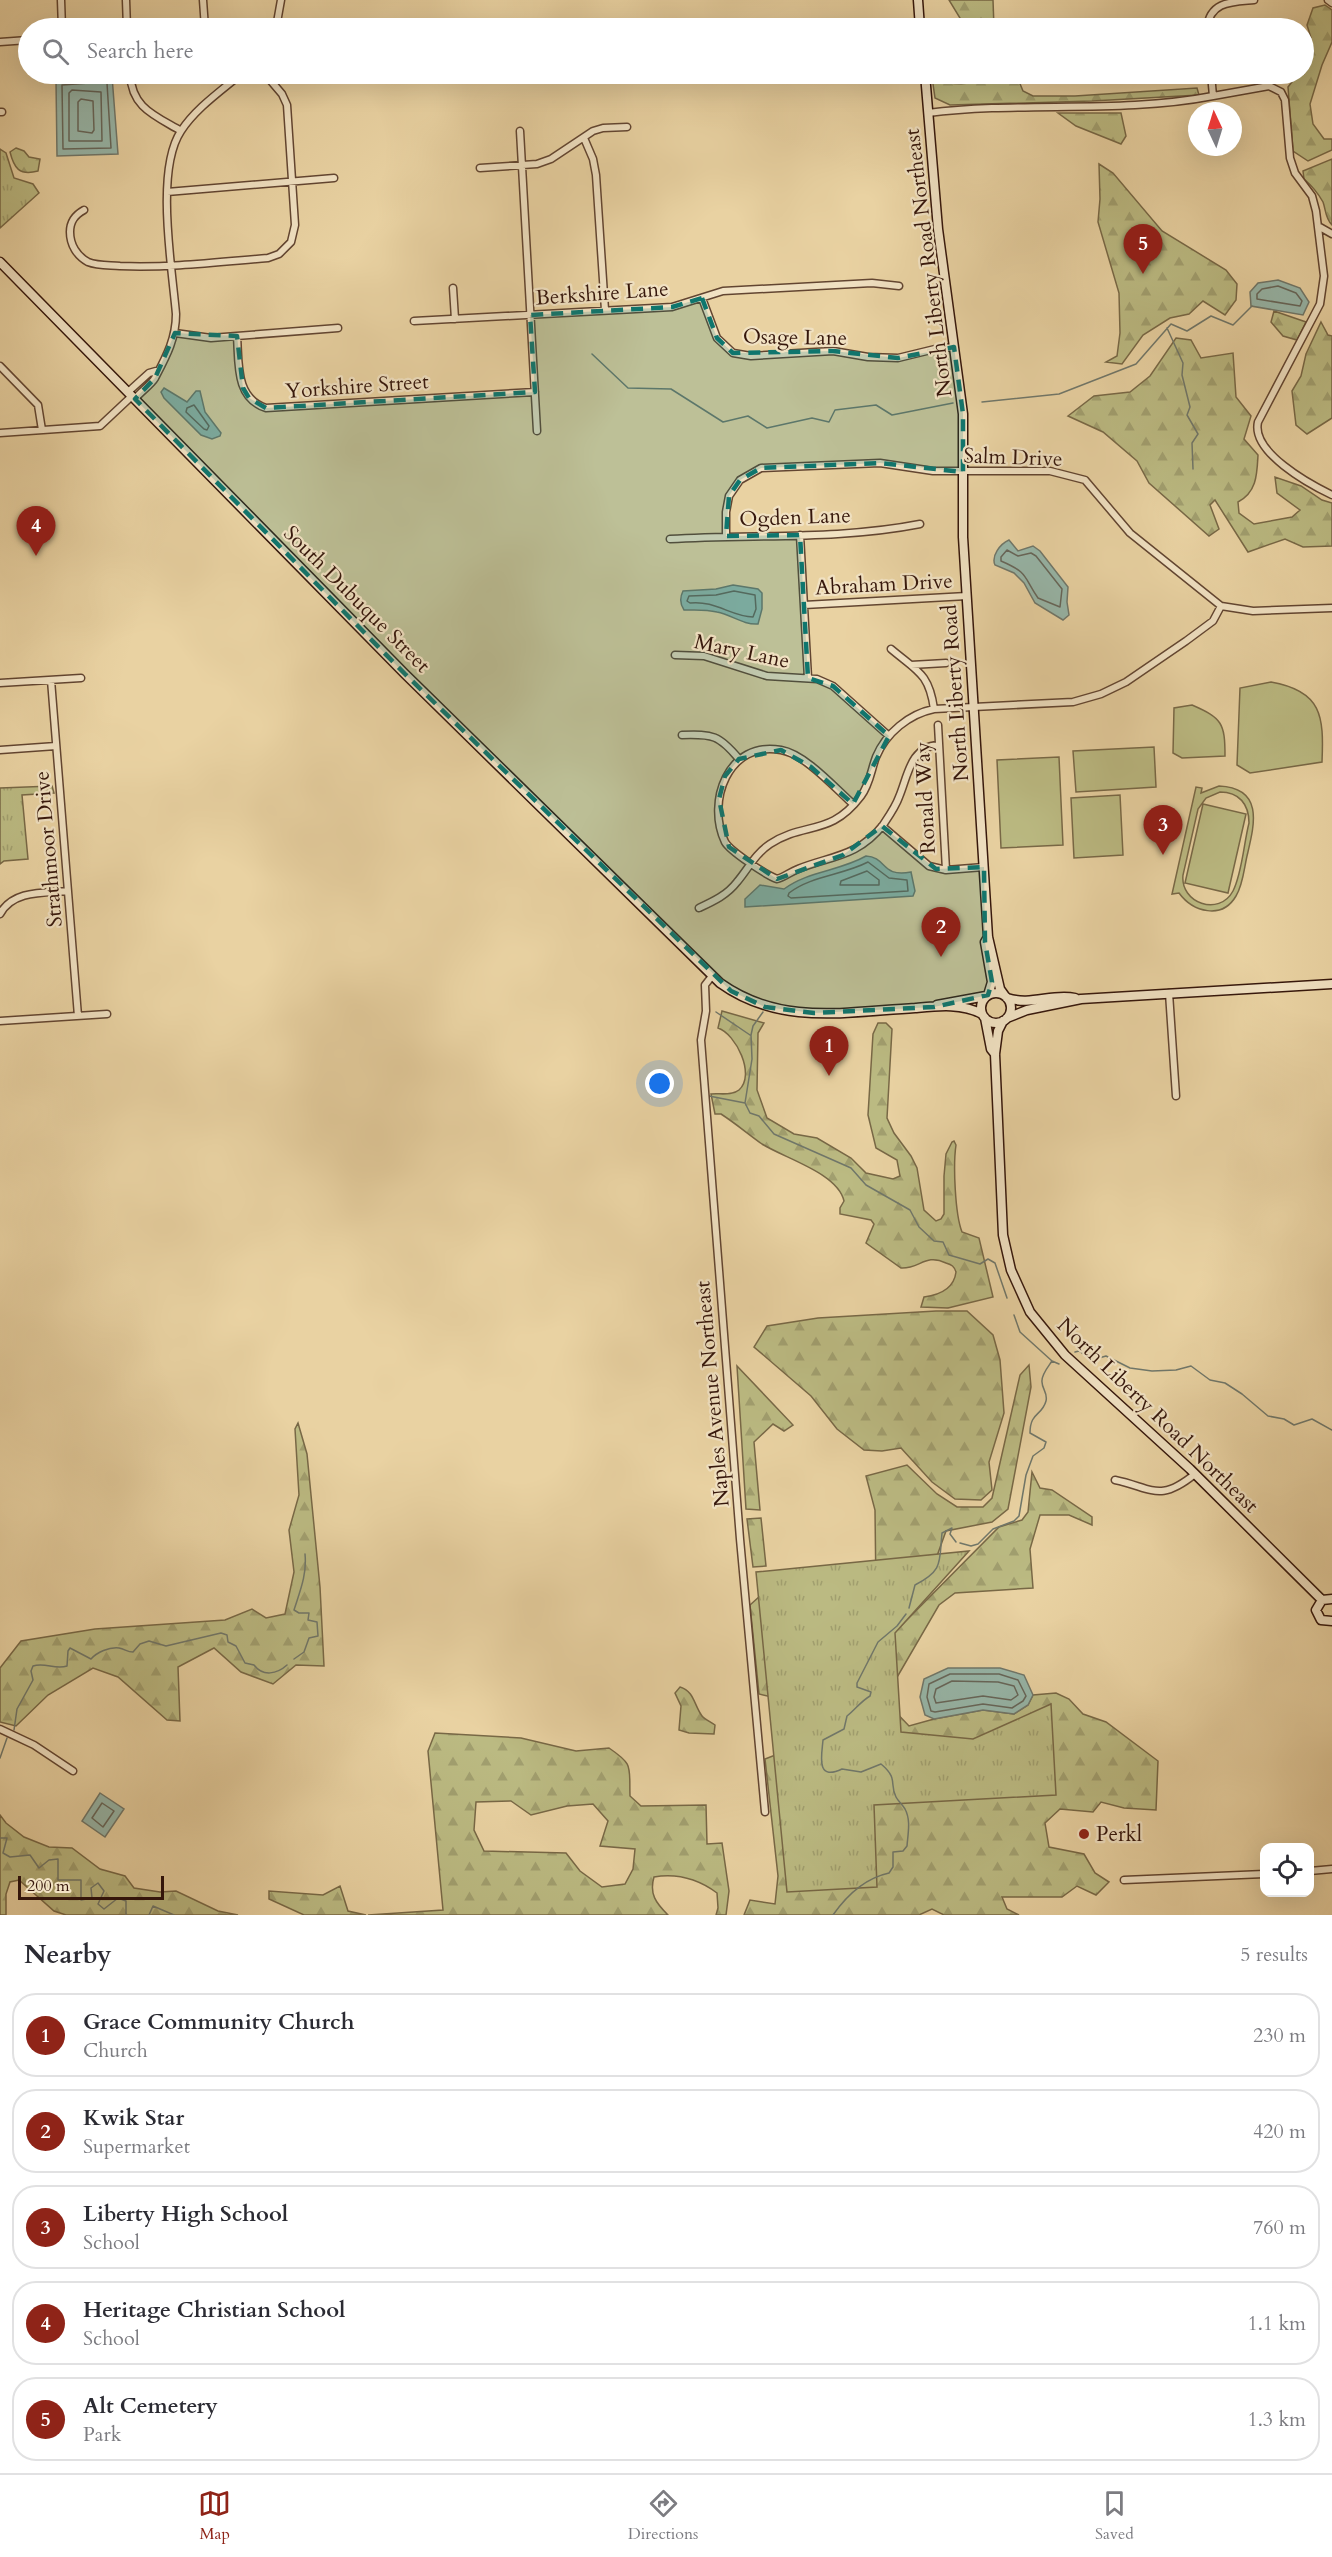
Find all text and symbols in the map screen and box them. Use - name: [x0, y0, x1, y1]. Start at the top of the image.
- search box: [18, 18, 1314, 84]
- icon: search: [39, 35, 72, 68]
- text: Search here: [87, 36, 194, 66]
- north arrow: [1188, 102, 1242, 156]
- street label: North Liberty Road Northeast: [898, 127, 959, 399]
- pin: 5: [1124, 224, 1162, 274]
- street label: Berkshire Lane: [535, 274, 670, 313]
- street label: Osage Lane: [743, 322, 847, 353]
- street label: Yorkshire Street: [284, 367, 430, 406]
- street label: Salm Drive: [963, 441, 1063, 474]
- street label: Ogden Lane: [739, 501, 851, 534]
- pin: 4: [16, 506, 56, 556]
- street label: South Dubuque Street: [277, 519, 437, 680]
- street label: Abraham Drive: [814, 566, 954, 603]
- street label: North Liberty Road: [935, 604, 976, 782]
- street label: Mary Lane: [692, 627, 792, 676]
- street label: Ronald Way: [908, 741, 943, 855]
- street label: Strathmoor Drive: [27, 770, 70, 928]
- pin: 3: [1144, 806, 1182, 855]
- pin: 2: [922, 908, 960, 957]
- pin: 1: [810, 1026, 848, 1076]
- your location: [645, 1069, 674, 1098]
- street label: Naples Avenue Northeast: [688, 1279, 737, 1508]
- street label: North Liberty Road Northeast: [1050, 1311, 1265, 1520]
- place label: Perkl: [1096, 1820, 1142, 1849]
- marker: Perkl: [1077, 1827, 1091, 1841]
- map controls: [1260, 1843, 1314, 1897]
- button: locate: [1260, 1843, 1314, 1897]
- scale bar: [18, 1873, 164, 1900]
- text: 200 m: [27, 1875, 69, 1897]
- text: Nearby: [24, 1937, 112, 1972]
- text: 5 results: [1240, 1941, 1308, 1968]
- text: Grace Community Church: [83, 2007, 354, 2037]
- text: 1: [40, 2022, 51, 2049]
- text: 230 m: [1253, 2022, 1306, 2049]
- text: Church: [83, 2037, 148, 2064]
- text: Kwik Star: [83, 2103, 184, 2133]
- text: 2: [40, 2118, 51, 2145]
- text: 420 m: [1253, 2118, 1306, 2145]
- text: Supermarket: [83, 2133, 190, 2160]
- text: Liberty High School: [83, 2199, 288, 2229]
- text: 3: [40, 2214, 51, 2241]
- text: 760 m: [1253, 2214, 1306, 2241]
- text: School: [83, 2229, 140, 2256]
- text: Heritage Christian School: [83, 2295, 345, 2325]
- text: 4: [40, 2310, 51, 2337]
- text: 1.1 km: [1247, 2310, 1306, 2337]
- text: School: [83, 2325, 140, 2352]
- text: Alt Cemetery: [83, 2391, 218, 2421]
- text: 5: [40, 2406, 51, 2433]
- text: 1.3 km: [1247, 2406, 1306, 2433]
- text: Park: [83, 2421, 121, 2448]
- tab: Map: [198, 2487, 231, 2545]
- tab: Directions: [628, 2487, 698, 2545]
- tab: Saved: [1095, 2487, 1134, 2545]

